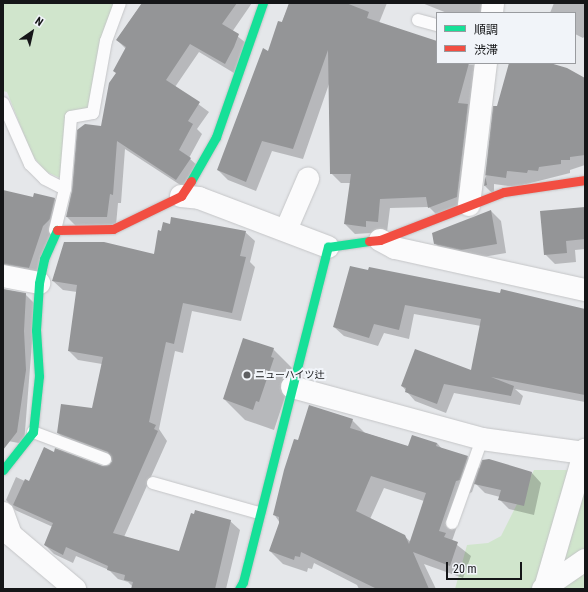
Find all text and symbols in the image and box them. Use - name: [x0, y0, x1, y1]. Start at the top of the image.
- north arrow: [12, 12, 52, 52]
- legend: [436, 12, 576, 64]
- text: N: [33, 14, 45, 29]
- text: 順調: [474, 23, 498, 37]
- text: 渋滞: [474, 43, 498, 57]
- place label: ニューハイツ辻: [255, 369, 325, 381]
- marker: ニューハイツ辻: [242, 370, 252, 380]
- scale bar: [448, 554, 524, 580]
- text: 20 m: [453, 562, 477, 576]

